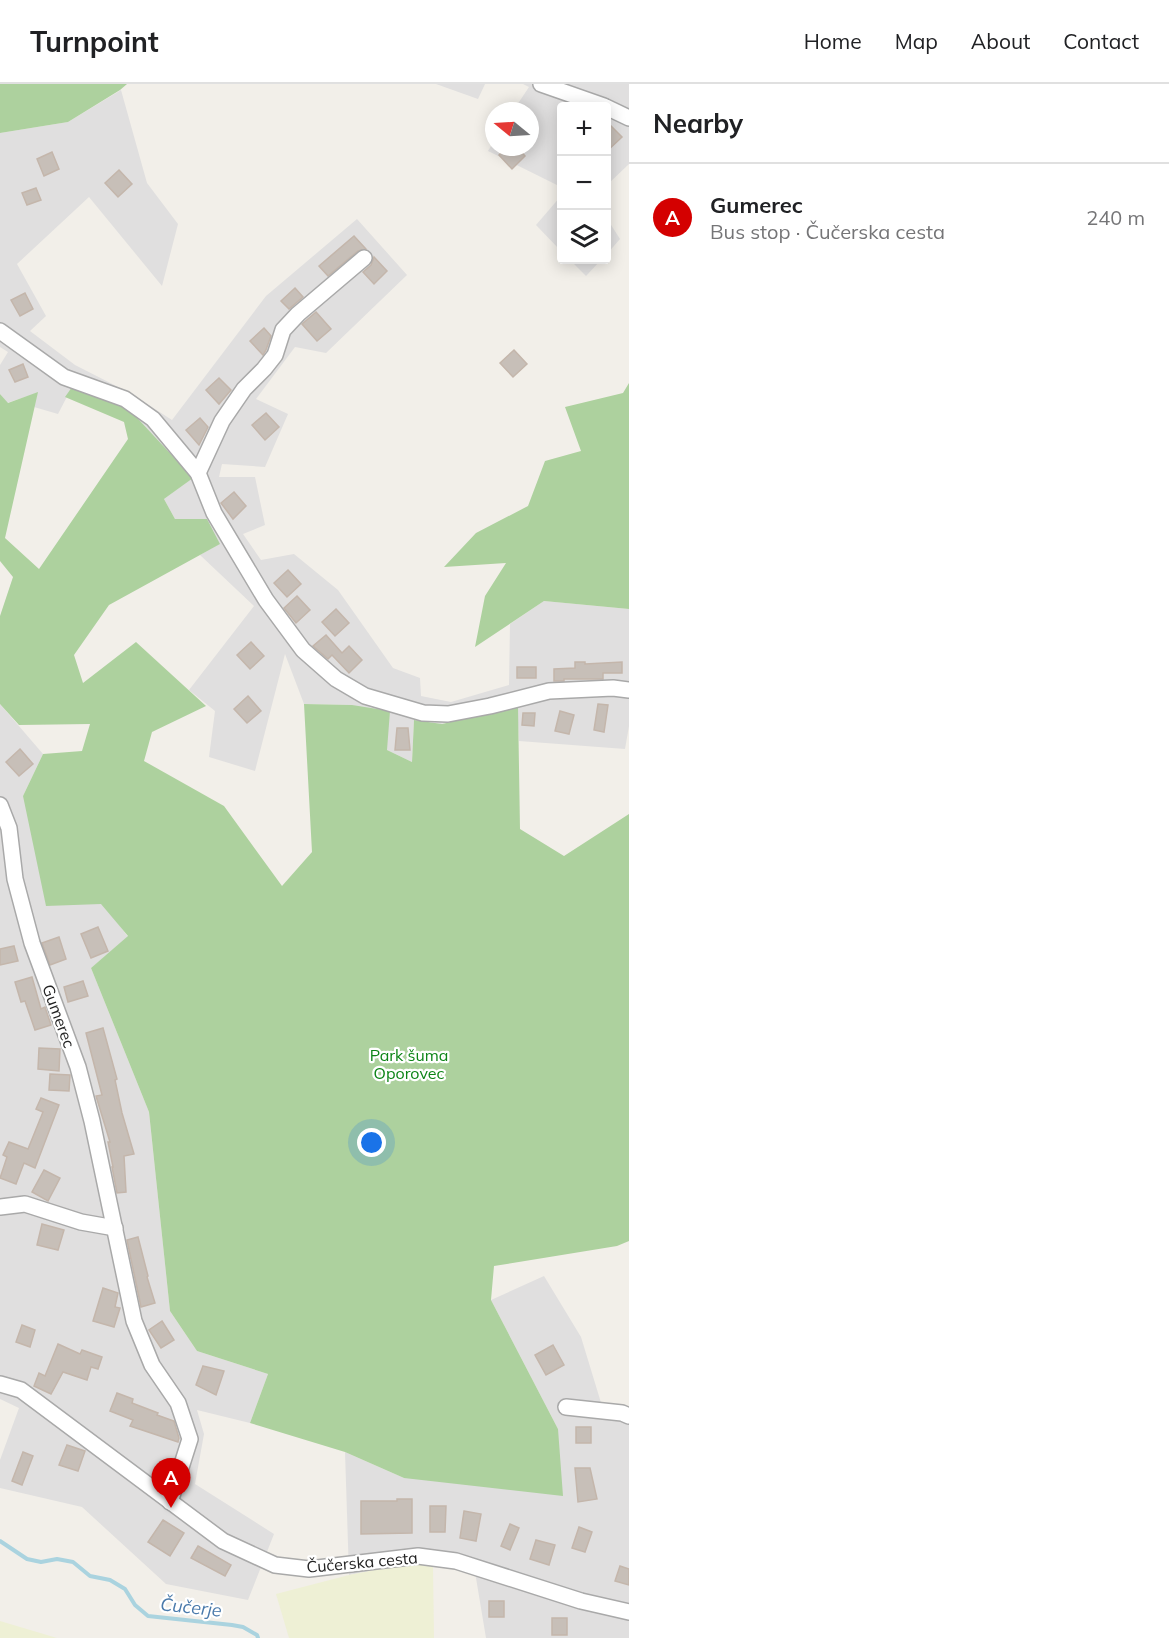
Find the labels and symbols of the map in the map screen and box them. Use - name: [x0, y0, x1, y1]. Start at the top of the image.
- north arrow: [485, 102, 539, 156]
- street label: Gumerec: [38, 982, 80, 1051]
- park label: Park šuma Oporovec: [370, 1045, 448, 1083]
- your location: [357, 1128, 386, 1157]
- pin: A: [152, 1458, 190, 1508]
- street label: Čučerska cesta: [306, 1547, 418, 1577]
- water label: Čučerje: [159, 1592, 223, 1622]

